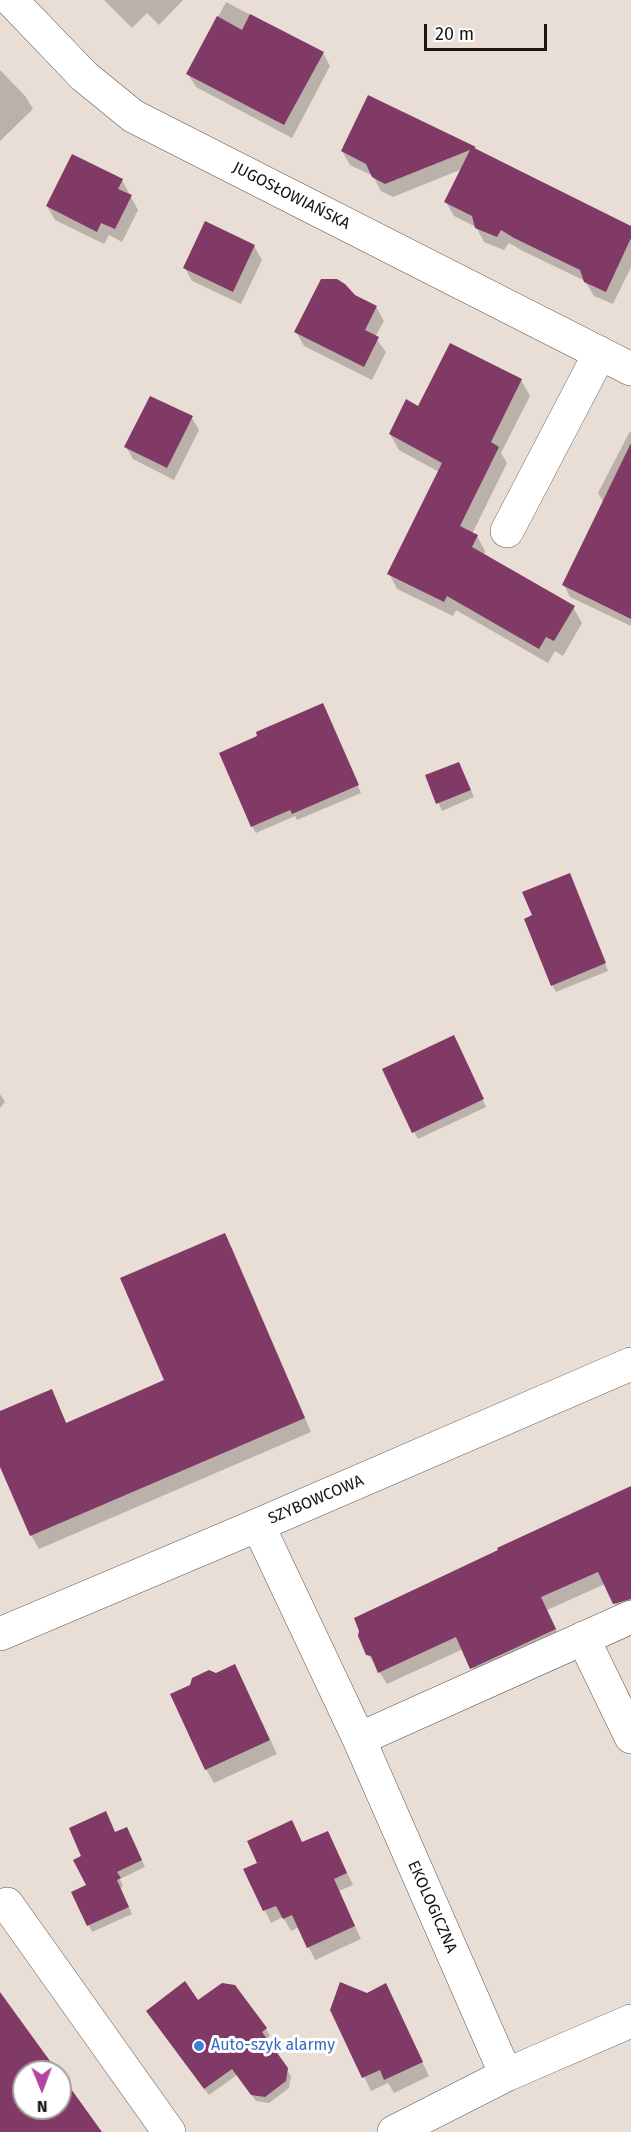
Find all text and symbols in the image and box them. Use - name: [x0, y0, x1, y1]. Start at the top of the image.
- scale bar: [427, 12, 550, 50]
- text: 20 m: [435, 23, 474, 45]
- street label: JUGOSŁOWIAŃSKA: [229, 158, 353, 234]
- street label: SZYBOWCOWA: [265, 1471, 367, 1529]
- street label: EKOLOGICZNA: [403, 1858, 461, 1956]
- place label: Auto-szyk alarmy: [211, 2036, 335, 2056]
- marker: Auto-szyk alarmy: [192, 2039, 206, 2053]
- north arrow: [12, 2060, 72, 2120]
- text: N: [37, 2097, 48, 2116]

